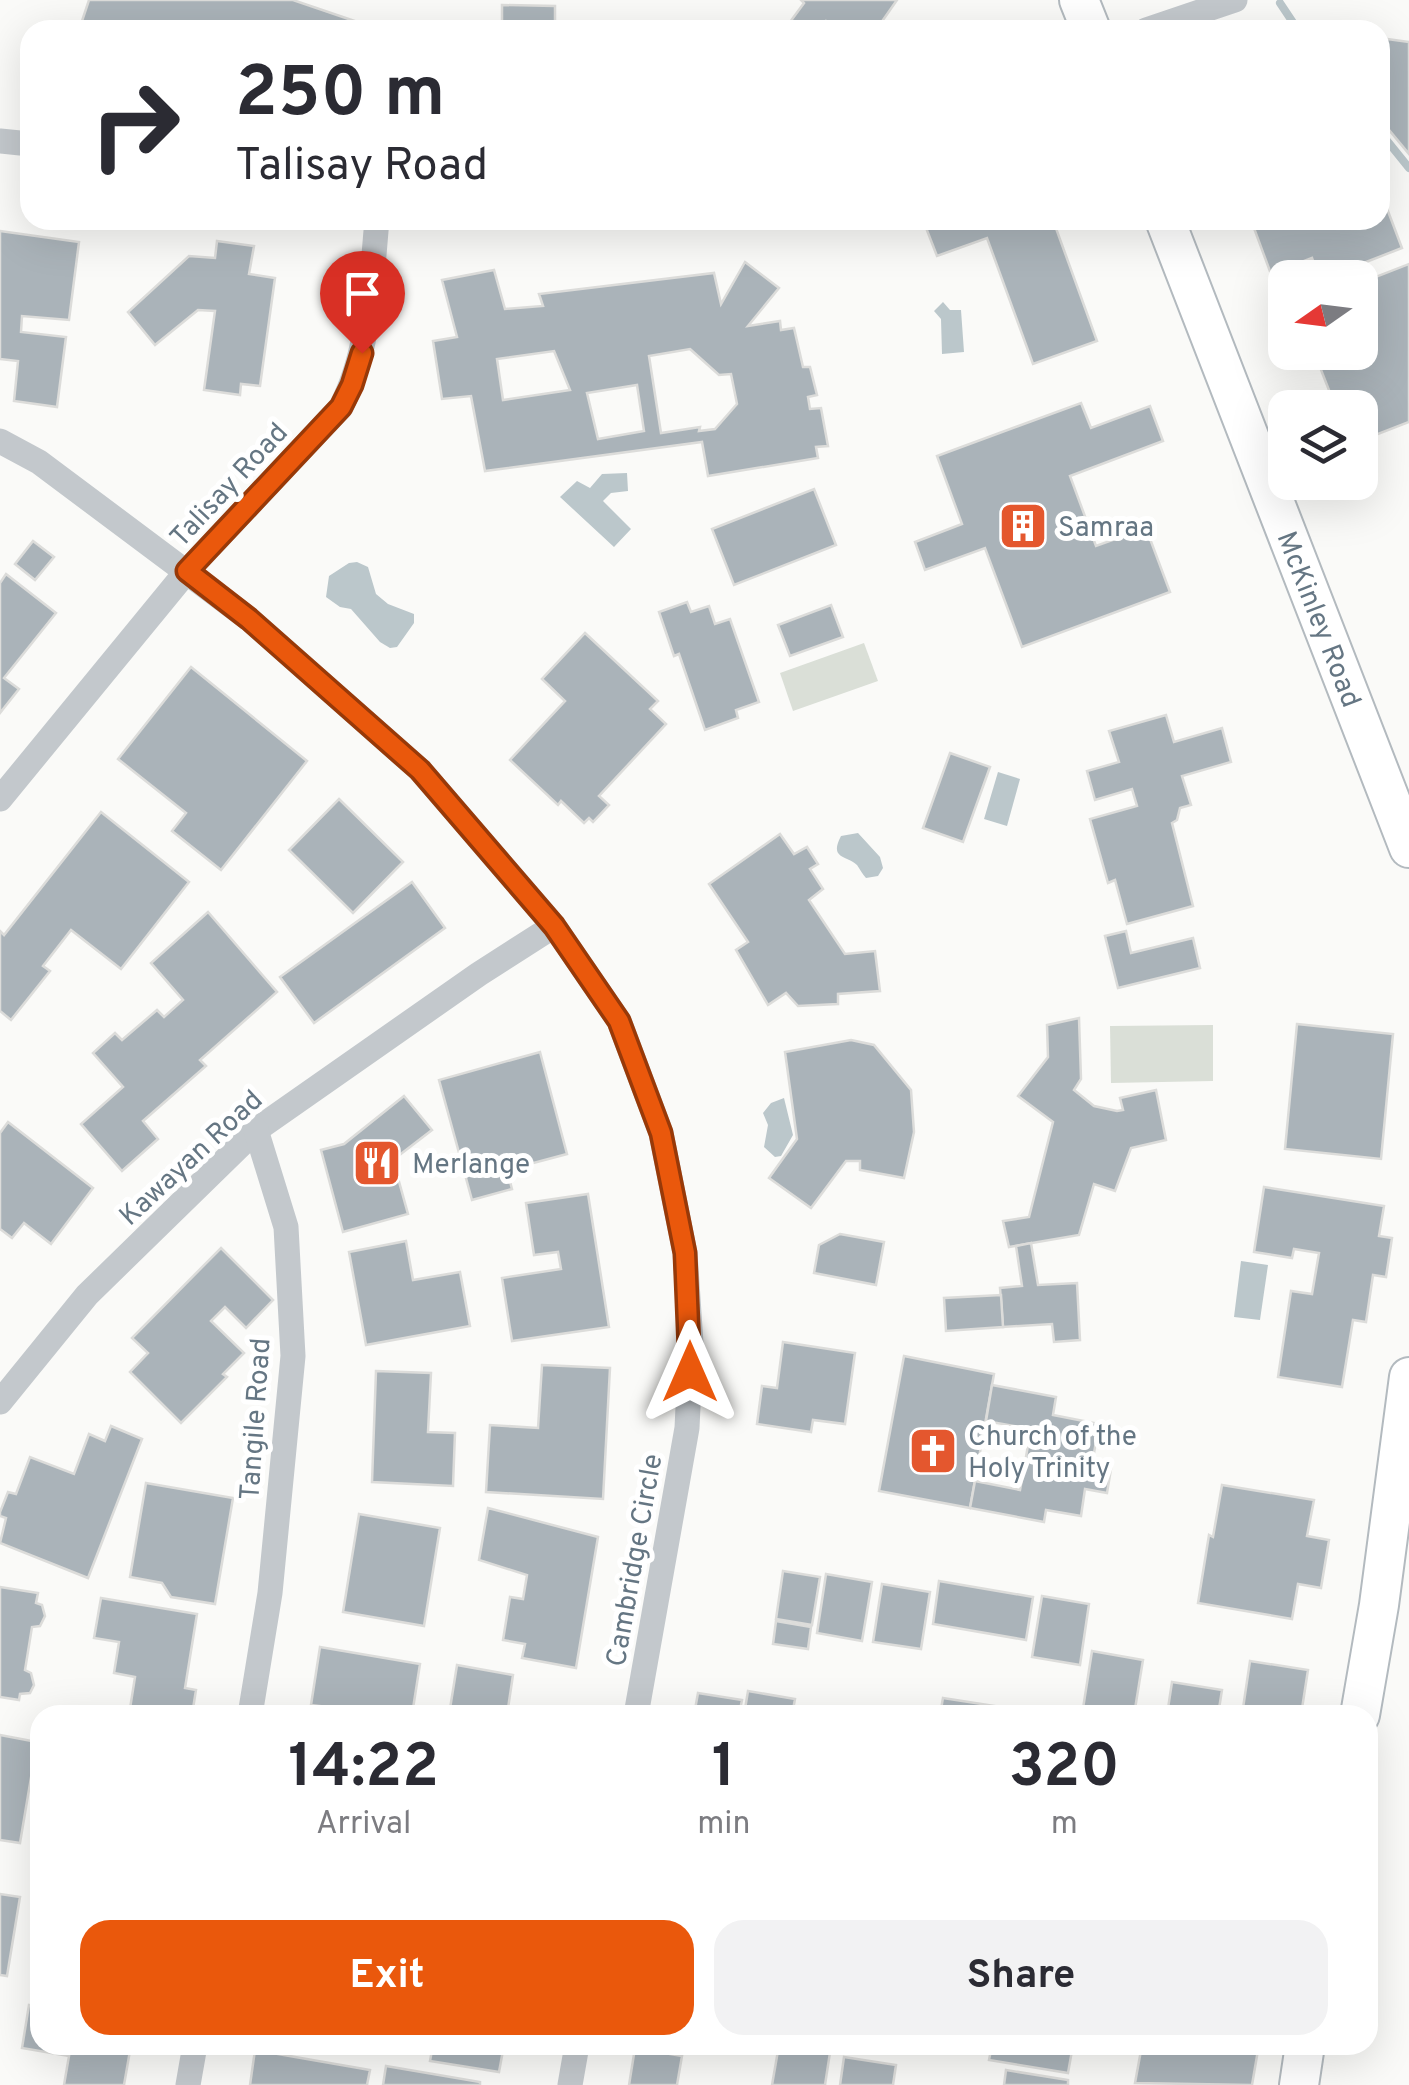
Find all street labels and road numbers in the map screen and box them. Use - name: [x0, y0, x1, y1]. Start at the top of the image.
- street label: Talisay Road: [163, 416, 297, 556]
- street label: McKinley Road: [1267, 527, 1368, 713]
- street label: Kawayan Road: [113, 1083, 271, 1235]
- street label: Tangile Road: [233, 1337, 281, 1502]
- street label: Cambridge Circle: [600, 1451, 672, 1670]

